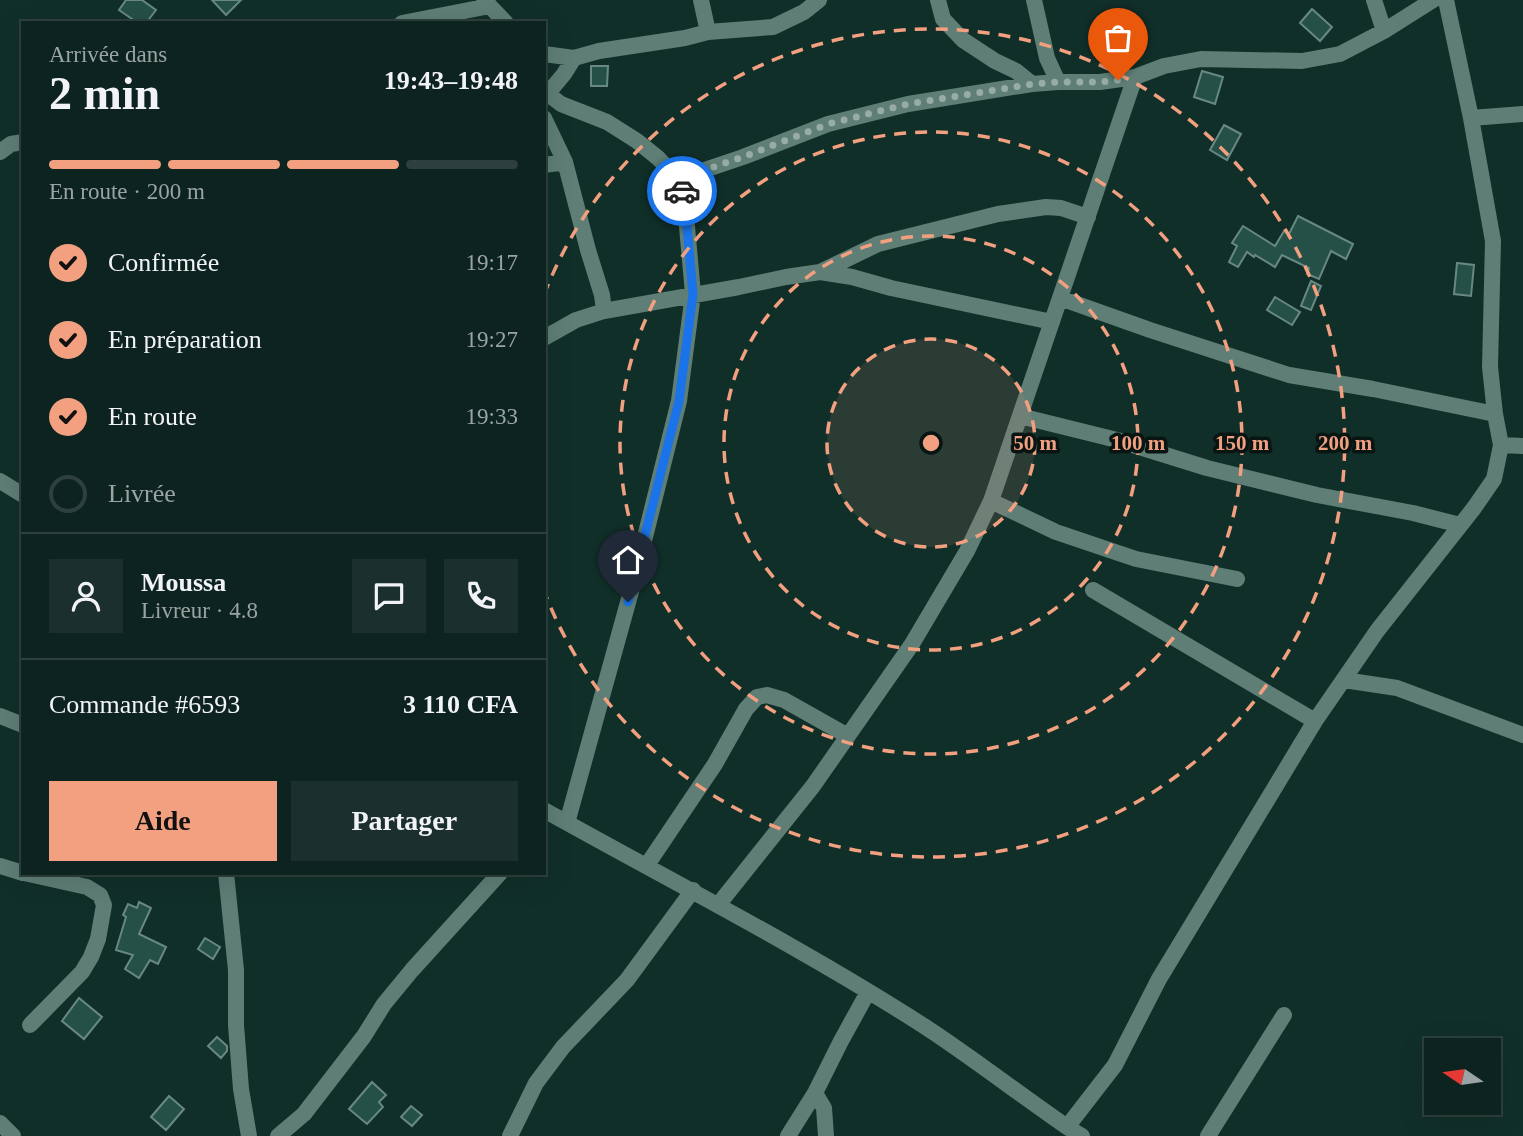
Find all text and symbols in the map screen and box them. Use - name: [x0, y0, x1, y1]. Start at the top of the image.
- pin: [1088, 8, 1148, 80]
- icon: bag: [1099, 19, 1137, 57]
- text: Arrivée dans: [49, 42, 167, 67]
- text: 19:43–19:48: [384, 66, 518, 95]
- text: 2 min: [49, 68, 160, 119]
- courier: [647, 156, 717, 226]
- icon: car: [663, 172, 701, 210]
- text: En route · 200 m: [49, 179, 205, 204]
- icon: check: [49, 244, 87, 282]
- text: Confirmée: [108, 248, 219, 277]
- text: 19:17: [466, 250, 518, 275]
- icon: check: [49, 321, 87, 359]
- text: En préparation: [108, 325, 262, 354]
- text: 19:27: [466, 327, 518, 352]
- icon: check: [49, 398, 87, 436]
- text: En route: [108, 402, 197, 431]
- text: 19:33: [466, 404, 518, 429]
- centre of rings: [919, 431, 943, 455]
- text: 50 m: [1013, 431, 1057, 455]
- text: 100 m: [1111, 431, 1166, 455]
- text: 150 m: [1215, 431, 1270, 455]
- text: 200 m: [1318, 431, 1373, 455]
- text: Livrée: [108, 479, 176, 508]
- pin: [598, 530, 658, 602]
- icon: home: [609, 541, 647, 579]
- button: person: [49, 559, 123, 633]
- button: chat: [352, 559, 426, 633]
- button: phone: [444, 559, 518, 633]
- text: Moussa: [141, 568, 226, 597]
- text: Livreur · 4.8: [141, 598, 258, 623]
- text: Commande #6593: [49, 690, 240, 719]
- text: 3 110 CFA: [403, 690, 518, 719]
- button: Aide: [49, 781, 277, 861]
- button: Partager: [291, 781, 518, 861]
- north arrow: [1424, 1038, 1502, 1115]
- map controls: [1424, 1038, 1501, 1115]

